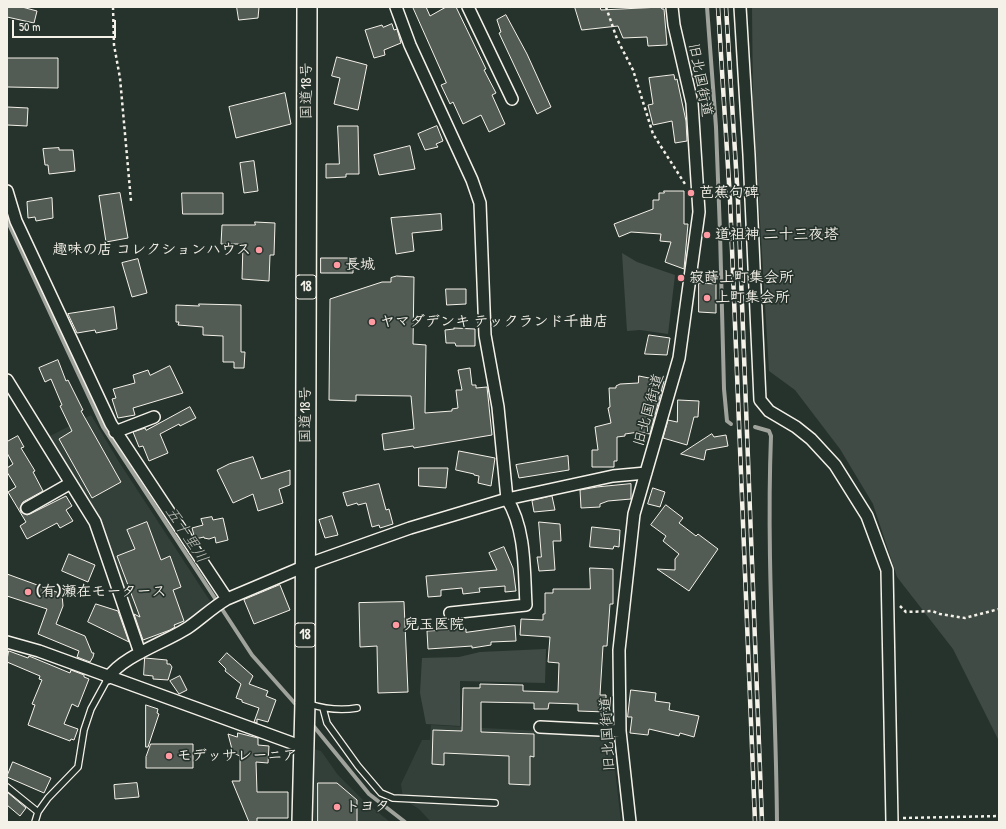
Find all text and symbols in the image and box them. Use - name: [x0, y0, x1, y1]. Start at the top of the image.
- scale bar: [14, 12, 118, 38]
- text: 50 m: [19, 18, 40, 35]
- street label: 旧北国街道: [684, 41, 716, 119]
- street label: 国道18号: [298, 63, 316, 119]
- place label: 芭蕉句碑: [699, 184, 759, 202]
- marker: 芭蕉句碑: [686, 188, 696, 198]
- place label: 道祖神 二十三夜塔: [715, 226, 838, 244]
- marker: 道祖神 二十三夜塔: [702, 230, 712, 240]
- place label: 趣味の店 コレクションハウス: [53, 241, 251, 259]
- marker: 趣味の店 コレクションハウス: [254, 245, 264, 255]
- place label: 長城: [345, 256, 375, 274]
- marker: 長城: [332, 260, 342, 270]
- place label: 寂蒔上町集会所: [689, 269, 794, 287]
- marker: 寂蒔上町集会所: [676, 273, 686, 283]
- road number: 18: [296, 275, 316, 299]
- place label: 上町集会所: [715, 289, 790, 307]
- marker: 上町集会所: [702, 293, 712, 303]
- place label: ヤマダデンキ テックランド千曲店: [380, 313, 608, 331]
- marker: ヤマダデンキ テックランド千曲店: [367, 317, 377, 327]
- street label: 旧北国街道: [630, 371, 668, 449]
- street label: 国道18号: [297, 387, 315, 443]
- water label: 五十里川: [161, 503, 211, 567]
- place label: (有)瀬在モータース: [36, 583, 166, 601]
- marker: (有)瀬在モータース: [23, 587, 33, 597]
- place label: 兒玉医院: [404, 616, 464, 634]
- marker: 兒玉医院: [391, 620, 401, 630]
- road number: 18: [295, 623, 315, 647]
- street label: 旧北国街道: [597, 696, 619, 772]
- place label: モデッサレーニア: [177, 747, 298, 765]
- marker: モデッサレーニア: [164, 751, 174, 761]
- place label: トヨタ: [345, 798, 390, 816]
- marker: トヨタ: [332, 802, 342, 812]

